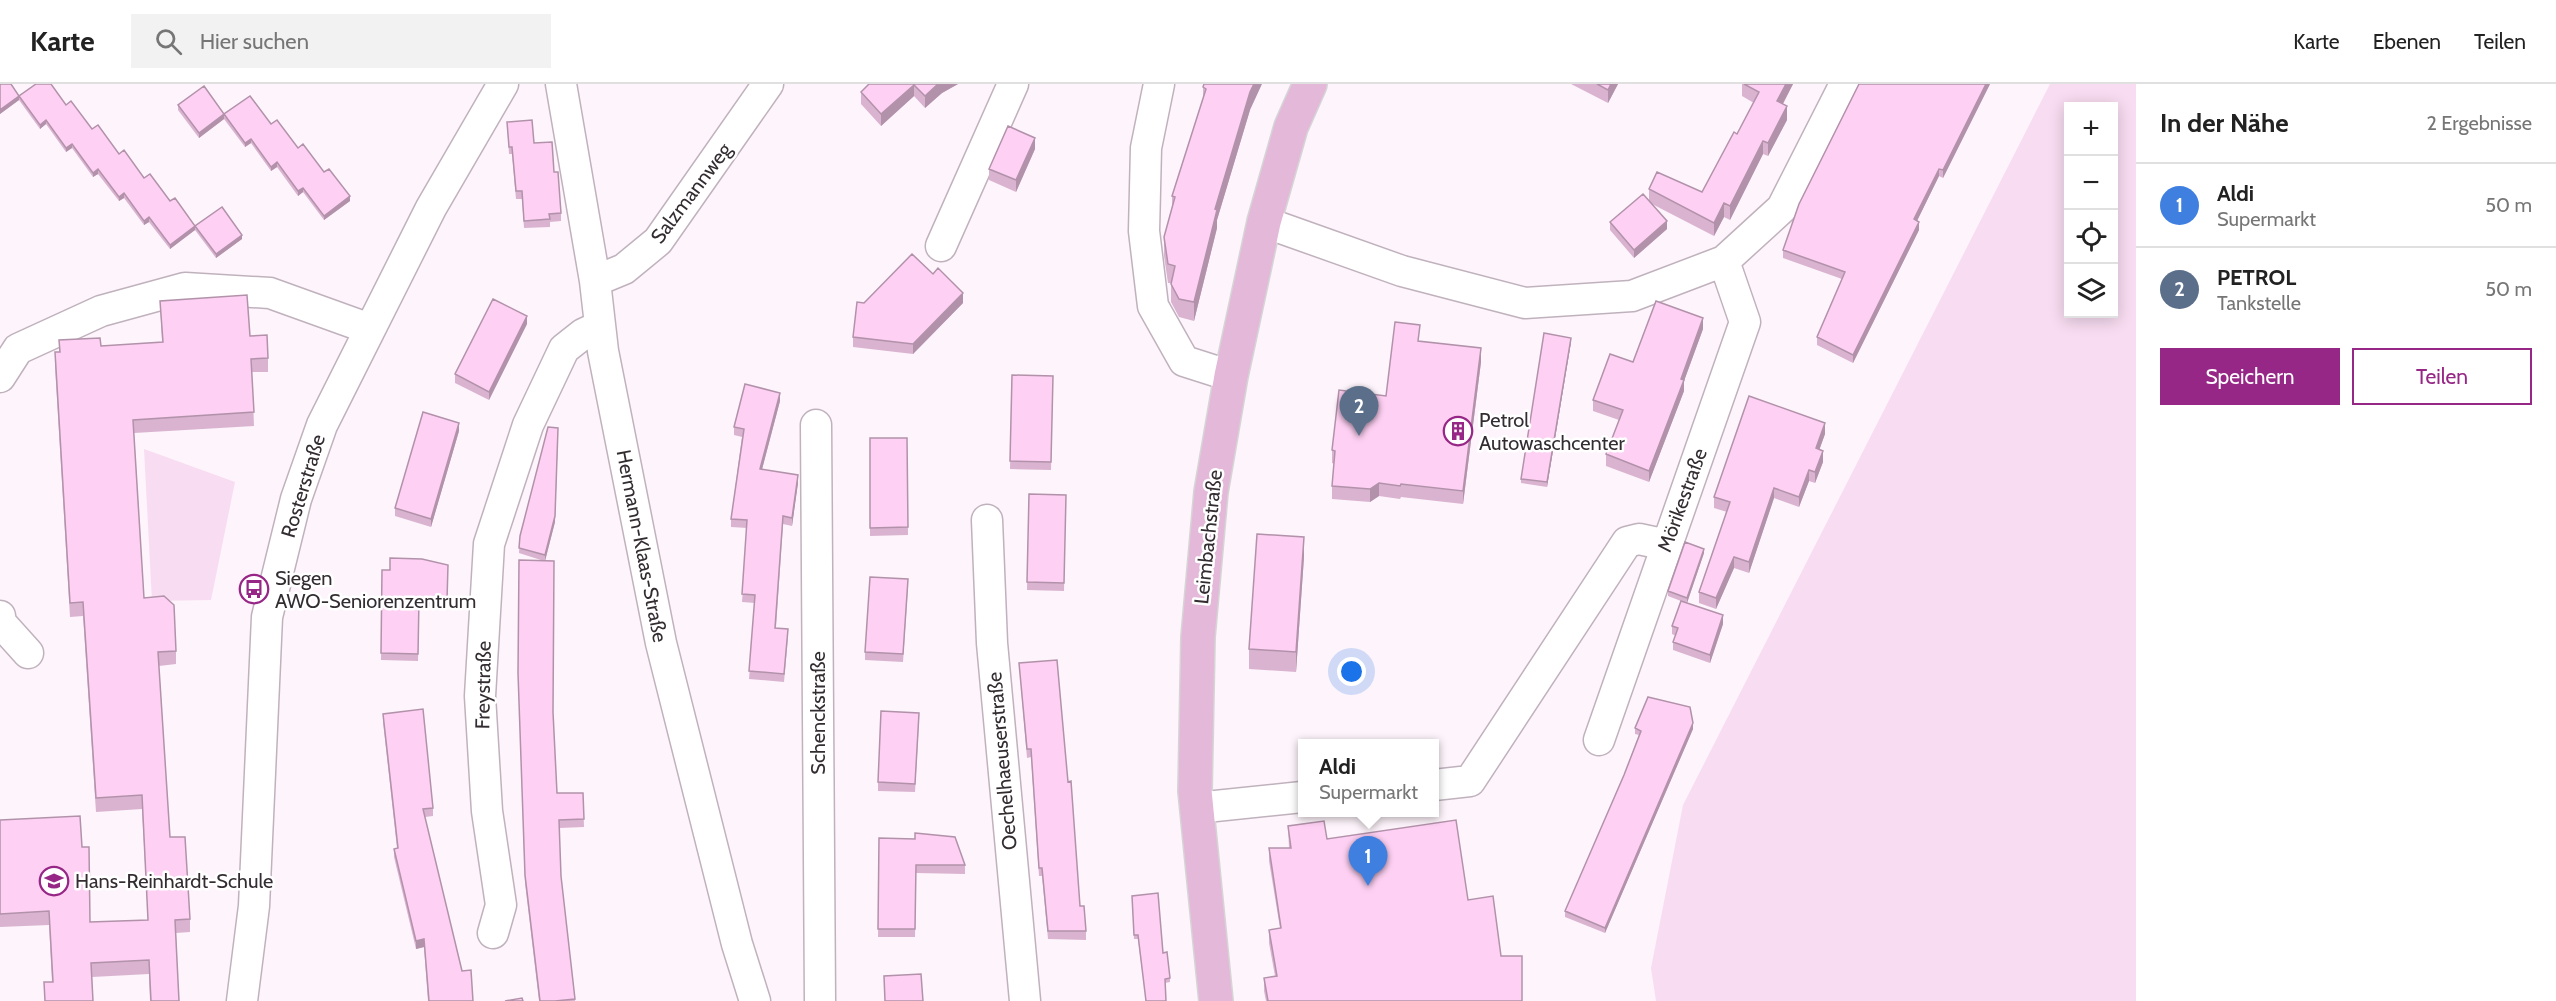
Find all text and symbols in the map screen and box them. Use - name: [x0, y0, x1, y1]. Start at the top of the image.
- search box: [131, 14, 551, 68]
- text: Karte: [30, 24, 95, 58]
- icon: search: [152, 25, 185, 58]
- text: Hier suchen: [200, 28, 309, 55]
- text: Karte: [2293, 29, 2340, 54]
- text: Ebenen: [2373, 29, 2441, 54]
- text: Teilen: [2474, 29, 2526, 54]
- map controls: [2064, 102, 2118, 318]
- button: +: [2064, 102, 2118, 156]
- text: In der Nähe: [2160, 107, 2289, 139]
- text: 2 Ergebnisse: [2426, 111, 2532, 135]
- street label: Salzmannweg: [645, 137, 737, 248]
- button: −: [2064, 156, 2118, 210]
- text: Aldi: [2217, 180, 2254, 207]
- text: 1: [2176, 193, 2183, 217]
- text: 50 m: [2485, 193, 2532, 217]
- text: Supermarkt: [2217, 207, 2316, 231]
- button: locate: [2064, 210, 2118, 264]
- button: layers: [2064, 264, 2118, 318]
- text: PETROL: [2217, 264, 2296, 291]
- text: 2: [2174, 277, 2185, 301]
- text: 50 m: [2485, 277, 2532, 301]
- text: Tankstelle: [2217, 291, 2301, 315]
- button: Speichern: [2160, 348, 2340, 405]
- button: Teilen: [2352, 348, 2532, 405]
- pin: 2: [1340, 386, 1378, 436]
- place label: Petrol Autowaschcenter: [1479, 408, 1625, 455]
- building icon: Petrol Autowaschcenter: [1442, 415, 1474, 447]
- street label: Rosterstraße: [276, 431, 330, 541]
- street label: Mörikestraße: [1652, 445, 1712, 555]
- street label: Hermann-Klaas-Straße: [612, 448, 672, 644]
- street label: Leimbachstraße: [1189, 469, 1227, 605]
- place label: Siegen AWO-Seniorenzentrum: [275, 566, 476, 613]
- bus stop icon: Siegen AWO-Seniorenzentrum: [238, 573, 270, 605]
- street label: Freystraße: [470, 641, 496, 729]
- street label: Schenckstraße: [806, 651, 830, 775]
- your location: [1337, 657, 1366, 686]
- street label: Oechelhaeuserstraße: [982, 671, 1022, 851]
- popup: [1298, 739, 1439, 817]
- text: Aldi: [1319, 753, 1356, 780]
- text: Supermarkt: [1319, 780, 1418, 804]
- pin: 1: [1348, 836, 1388, 886]
- school or university icon: Hans-Reinhardt-Schule: [38, 865, 70, 897]
- place label: Hans-Reinhardt-Schule: [75, 869, 273, 893]

